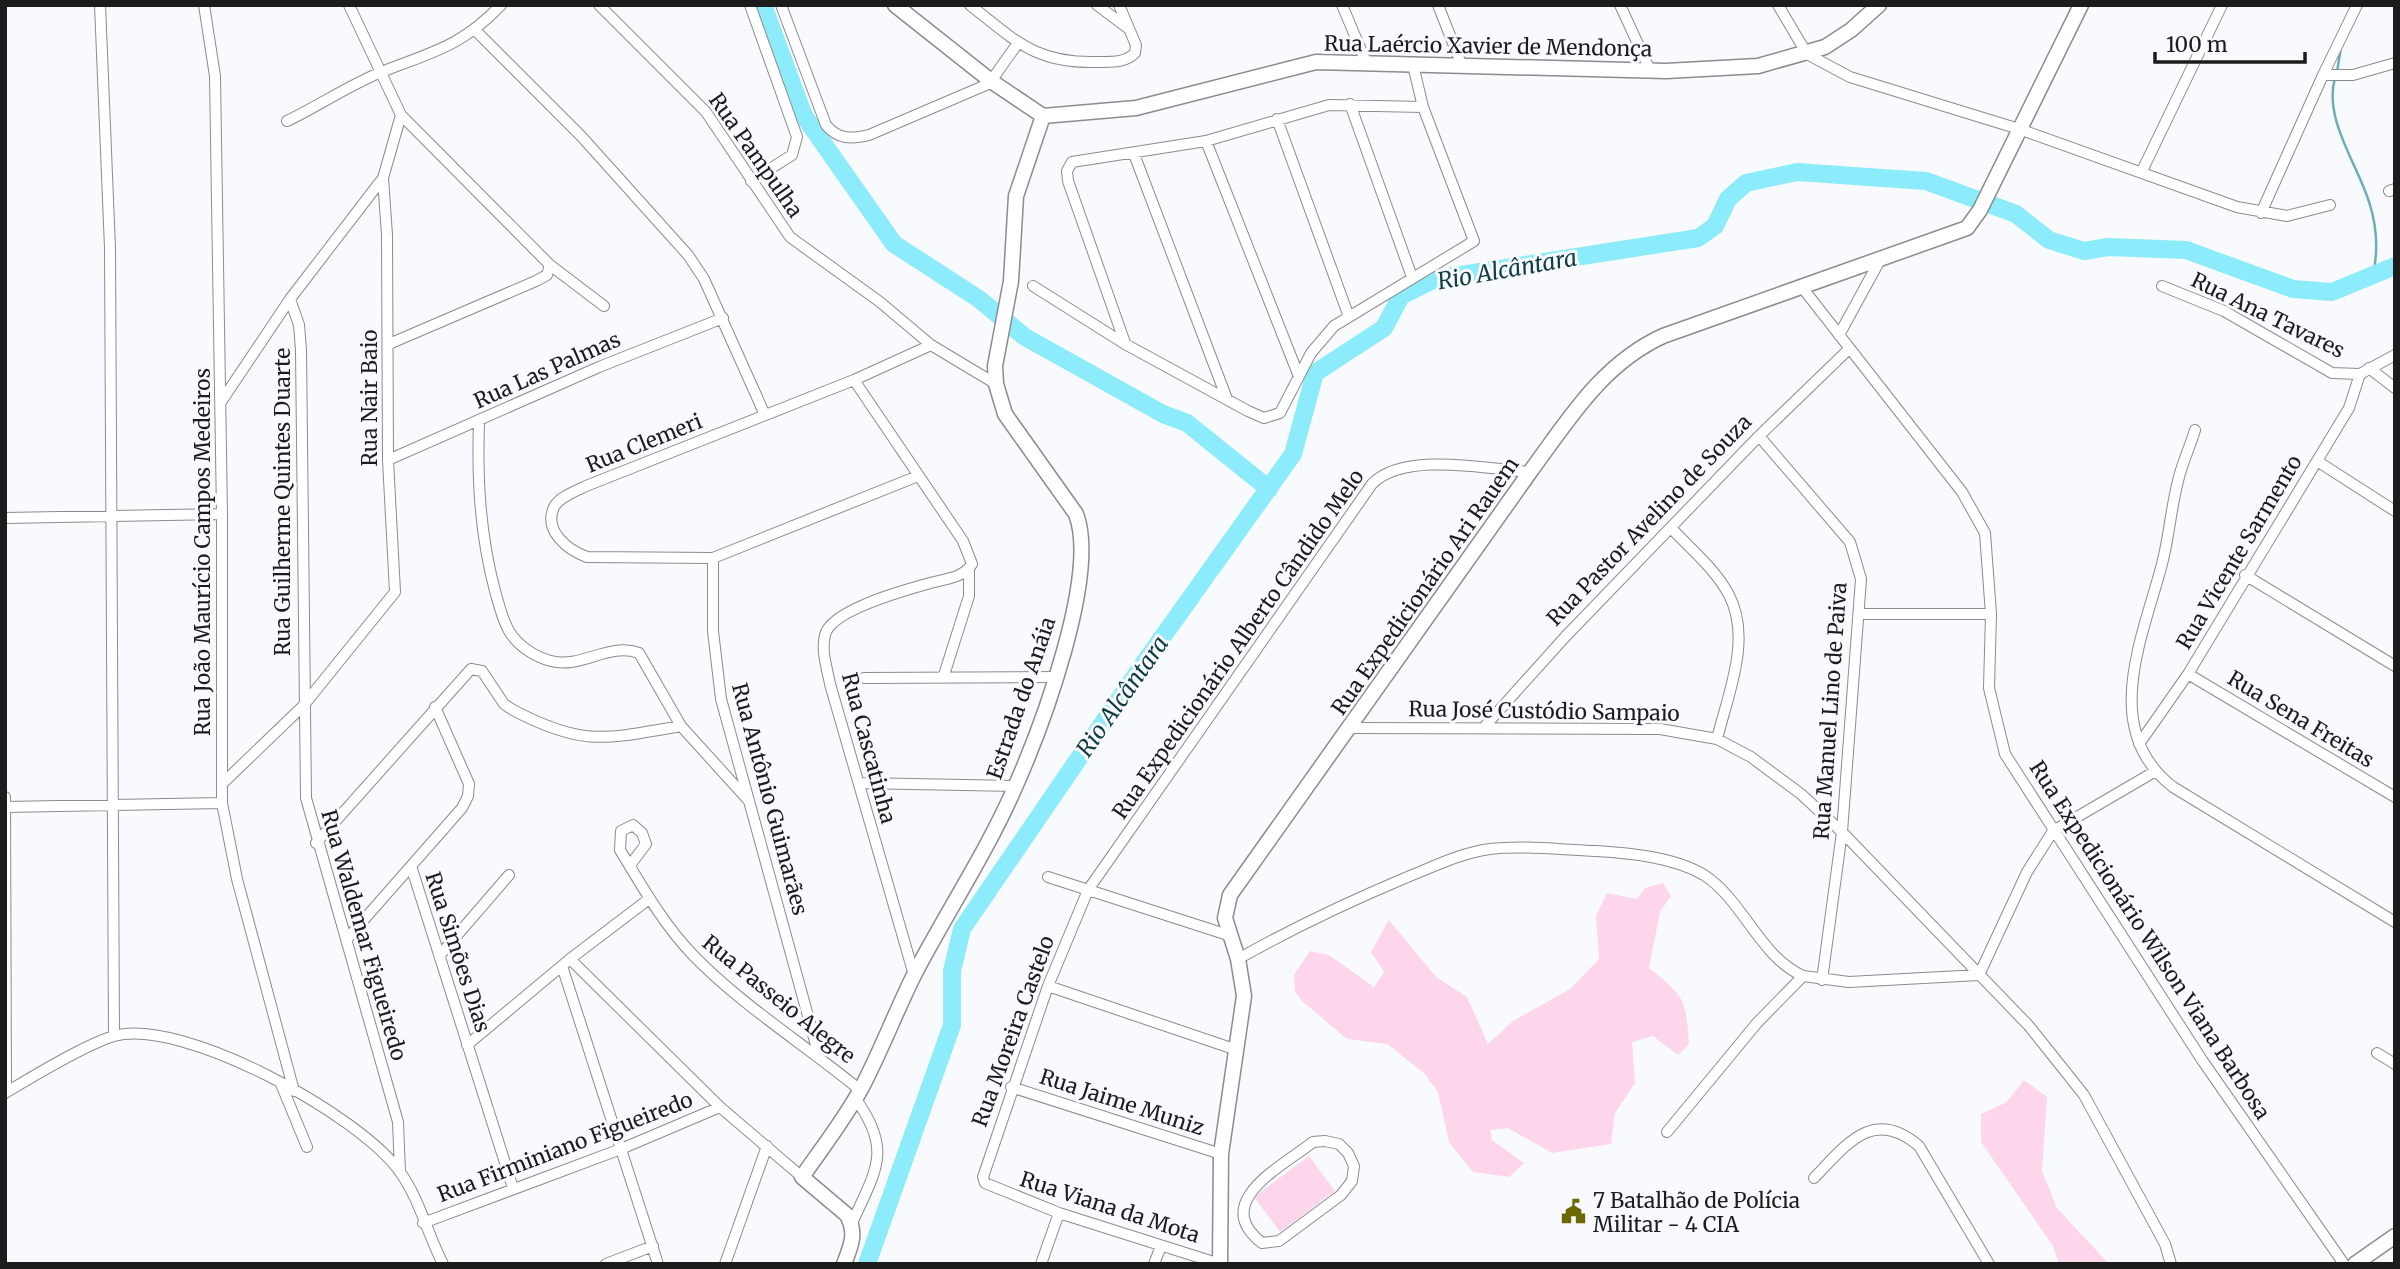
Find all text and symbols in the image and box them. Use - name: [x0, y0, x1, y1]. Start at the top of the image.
- scale bar: [2155, 21, 2306, 65]
- street label: Rua Laércio Xavier de Mendonça: [1324, 30, 1652, 62]
- text: 100 m: [2166, 31, 2228, 58]
- street label: Rua Pampulha: [703, 87, 809, 223]
- water label: Rio Alcântara: [1435, 242, 1579, 296]
- street label: Rua Ana Tavares: [2187, 266, 2349, 364]
- street label: Rua Las Palmas: [470, 326, 624, 414]
- street label: Rua Nair Baio: [356, 329, 383, 467]
- street label: Rua Guilherme Quintes Duarte: [269, 348, 296, 656]
- street label: Rua João Maurício Campos Medeiros: [189, 368, 216, 736]
- street label: Rua Clemeri: [582, 407, 706, 479]
- street label: Rua Pastor Avelino de Souza: [1541, 409, 1757, 631]
- street label: Rua Vicente Sarmento: [2170, 450, 2308, 654]
- street label: Rua Expedicionário Ari Rauem: [1325, 452, 1525, 720]
- street label: Rua Expedicionário Alberto Cândido Melo: [1106, 464, 1370, 824]
- street label: Rua Manuel Lino de Paiva: [1808, 581, 1852, 841]
- street label: Estrada do Anáia: [981, 613, 1061, 783]
- water label: Rio Alcântara: [1070, 630, 1174, 762]
- street label: Rua Sena Freitas: [2223, 665, 2379, 773]
- street label: Rua Cascatinha: [836, 670, 902, 826]
- street label: Rua Antônio Guimarães: [726, 680, 814, 918]
- street label: Rua José Custódio Sampaio: [1408, 695, 1680, 727]
- street label: Rua Expedicionário Wilson Viana Barbosa: [2024, 756, 2276, 1124]
- street label: Rua Waldemar Figueiredo: [315, 806, 413, 1064]
- street label: Rua Simões Dias: [419, 868, 497, 1036]
- street label: Rua Passeio Alegre: [697, 929, 861, 1069]
- street label: Rua Moreira Castelo: [966, 932, 1060, 1130]
- street label: Rua Jaime Muniz: [1036, 1063, 1208, 1141]
- street label: Rua Firminiano Figueiredo: [434, 1086, 696, 1208]
- street label: Rua Viana da Mota: [1017, 1165, 1203, 1249]
- place label: 7 Batalhão de Polícia Militar - 4 CIA: [1593, 1187, 1800, 1238]
- public building icon: 7 Batalhão de Polícia Militar - 4 CIA: [1559, 1198, 1587, 1226]

